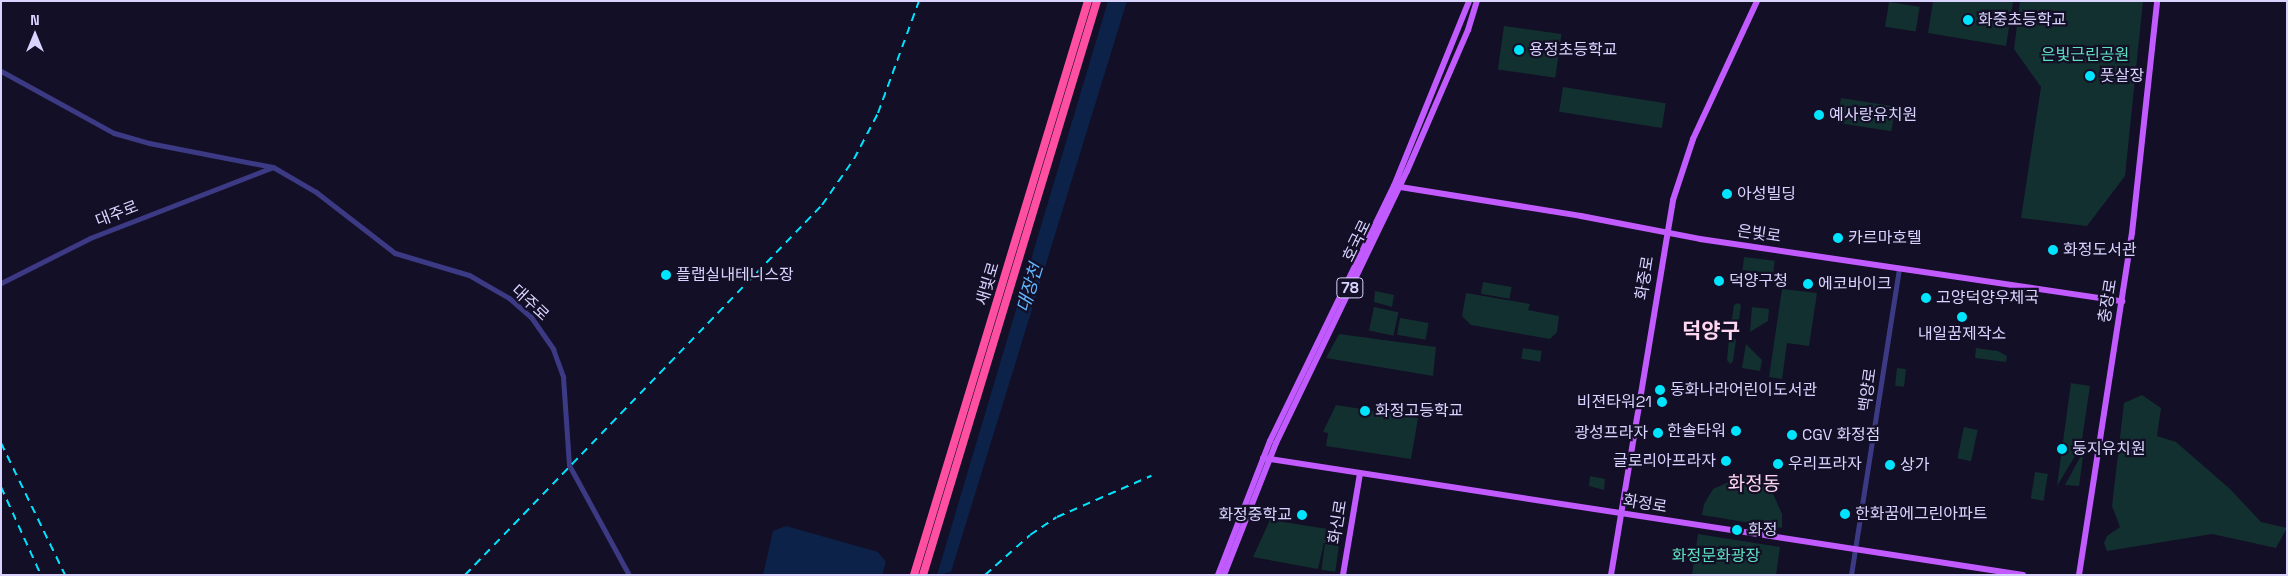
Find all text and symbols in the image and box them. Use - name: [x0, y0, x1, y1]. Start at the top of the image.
- north arrow: [10, 10, 60, 60]
- place label: 화중초등학교: [1978, 10, 2066, 30]
- text: N: [30, 11, 40, 29]
- marker: 화중초등학교: [1962, 14, 1974, 26]
- place label: 용정초등학교: [1529, 40, 1617, 60]
- marker: 용정초등학교: [1513, 44, 1525, 56]
- park label: 은빛근린공원: [2041, 45, 2129, 65]
- place label: 풋살장: [2100, 66, 2144, 86]
- marker: 풋살장: [2084, 70, 2096, 82]
- place label: 예사랑유치원: [1829, 105, 1917, 125]
- marker: 예사랑유치원: [1813, 109, 1825, 121]
- place label: 아성빌딩: [1737, 184, 1796, 204]
- marker: 아성빌딩: [1721, 188, 1733, 200]
- street label: 대주로: [93, 197, 141, 231]
- street label: 호국로: [1339, 217, 1375, 265]
- street label: 은빛로: [1736, 221, 1782, 247]
- place label: 카르마호텔: [1848, 228, 1922, 248]
- marker: 카르마호텔: [1832, 232, 1844, 244]
- place label: 화정도서관: [2063, 240, 2137, 260]
- marker: 화정도서관: [2047, 244, 2059, 256]
- street label: 화중로: [1632, 255, 1658, 301]
- street label: 새빛로: [972, 260, 1004, 308]
- water label: 대장천: [1012, 261, 1048, 315]
- place label: 플랩실내테니스장: [676, 265, 794, 285]
- marker: 플랩실내테니스장: [660, 269, 672, 281]
- place label: 덕양구청: [1729, 271, 1788, 291]
- place label: 에코바이크: [1818, 274, 1892, 294]
- marker: 덕양구청: [1713, 275, 1725, 287]
- road number: 78: [1336, 276, 1364, 300]
- marker: 에코바이크: [1802, 278, 1814, 290]
- street label: 충장로: [2095, 278, 2121, 324]
- street label: 대주로: [507, 281, 553, 325]
- place label: 고양덕양우체국: [1936, 288, 2039, 308]
- marker: 고양덕양우체국: [1920, 292, 1932, 304]
- marker: 내일꿈제작소: [1956, 311, 1968, 323]
- district label: 덕양구: [1682, 318, 1740, 344]
- place label: 내일꿈제작소: [1918, 324, 2006, 344]
- street label: 백양로: [1855, 367, 1881, 413]
- place label: 동화나라어린이도서관: [1670, 380, 1817, 400]
- marker: 동화나라어린이도서관: [1654, 384, 1666, 396]
- place label: 비젼타워21: [1577, 392, 1652, 412]
- marker: 비젼타워21: [1656, 396, 1668, 408]
- place label: 화정고등학교: [1375, 401, 1463, 421]
- marker: 화정고등학교: [1359, 405, 1371, 417]
- place label: 한솔타워: [1667, 421, 1726, 441]
- place label: 광성프라자: [1574, 423, 1648, 443]
- marker: 한솔타워: [1730, 425, 1742, 437]
- place label: CGV 화정점: [1802, 425, 1881, 445]
- marker: 광성프라자: [1652, 427, 1664, 439]
- marker: CGV 화정점: [1786, 429, 1798, 441]
- place label: 둥지유치원: [2072, 439, 2146, 459]
- marker: 둥지유치원: [2056, 443, 2068, 455]
- place label: 글로리아프라자: [1613, 451, 1716, 471]
- place label: 우리프라자: [1788, 454, 1862, 474]
- marker: 글로리아프라자: [1720, 455, 1732, 467]
- place label: 상가: [1900, 455, 1929, 475]
- marker: 우리프라자: [1772, 458, 1784, 470]
- marker: 상가: [1884, 459, 1896, 471]
- district label: 화정동: [1728, 473, 1780, 495]
- street label: 화정로: [1622, 491, 1668, 517]
- street label: 화신로: [1325, 499, 1351, 545]
- place label: 한화꿈에그린아파트: [1855, 504, 1987, 524]
- place label: 화정중학교: [1218, 505, 1292, 525]
- marker: 한화꿈에그린아파트: [1839, 508, 1851, 520]
- marker: 화정중학교: [1296, 509, 1308, 521]
- place label: 화정: [1748, 520, 1777, 540]
- marker: 화정: [1730, 523, 1744, 537]
- park label: 화정문화광장: [1672, 546, 1760, 566]

